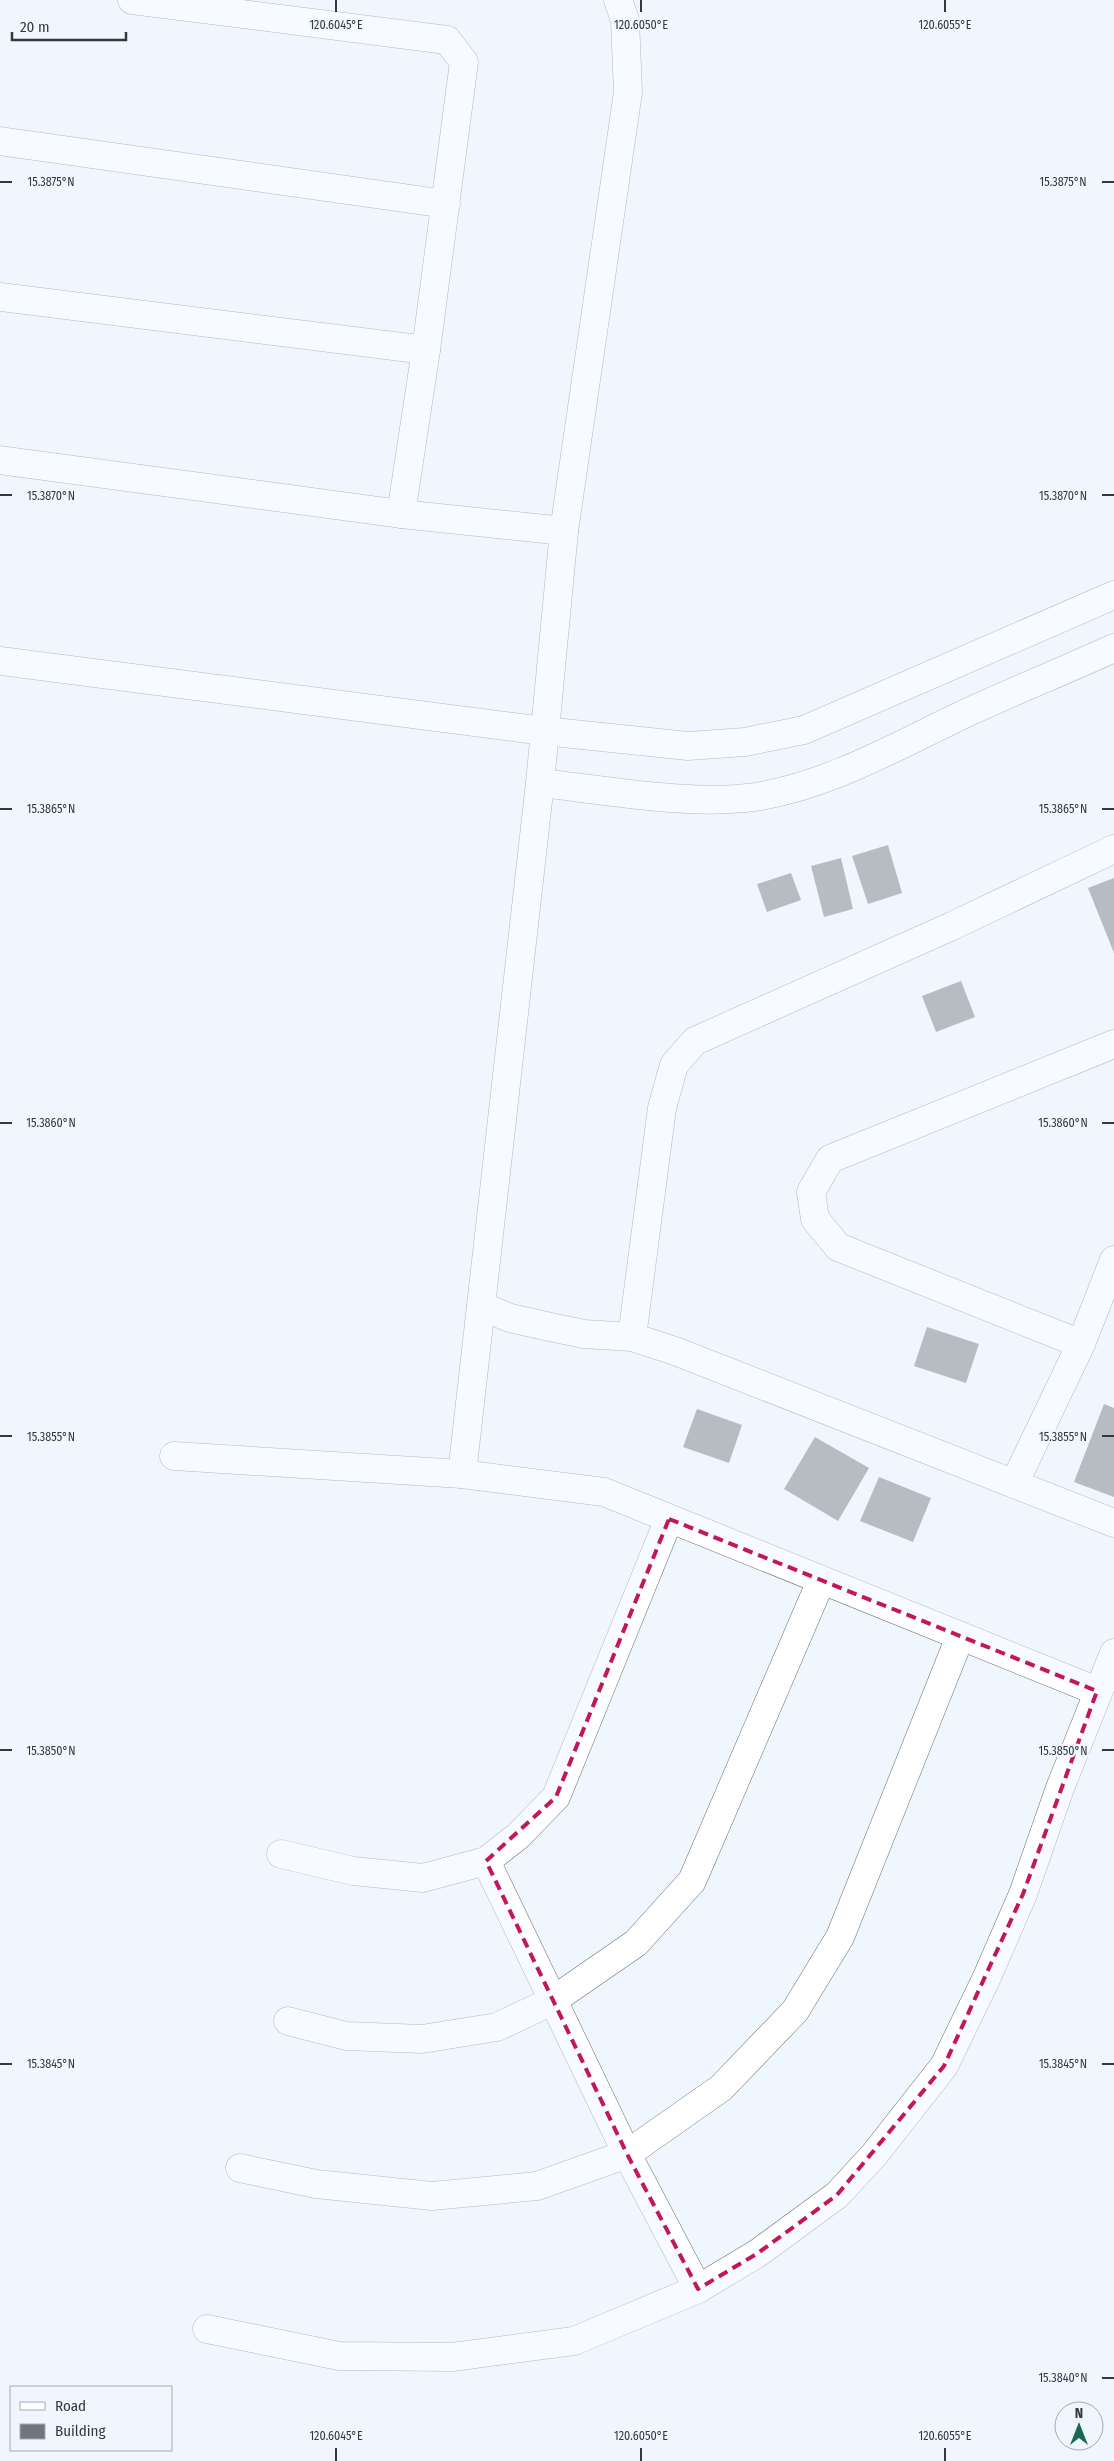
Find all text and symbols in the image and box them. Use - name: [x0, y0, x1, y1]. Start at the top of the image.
- scale bar: [12, 10, 126, 42]
- text: 20 m: [20, 18, 50, 36]
- text: 120.6045°E: [309, 18, 363, 32]
- text: 120.6050°E: [614, 18, 668, 32]
- text: 120.6055°E: [919, 18, 972, 32]
- text: 15.3875°N: [27, 175, 75, 189]
- text: 15.3875°N: [1039, 175, 1087, 189]
- text: 15.3870°N: [27, 489, 75, 503]
- text: 15.3870°N: [1039, 489, 1087, 503]
- text: 15.3865°N: [27, 802, 75, 816]
- text: 15.3865°N: [1039, 802, 1087, 816]
- text: 15.3860°N: [26, 1116, 76, 1130]
- text: 15.3860°N: [1038, 1116, 1088, 1130]
- text: 15.3855°N: [27, 1430, 75, 1444]
- text: 15.3855°N: [1039, 1430, 1087, 1444]
- text: 15.3850°N: [27, 1744, 75, 1758]
- text: 15.3850°N: [1039, 1744, 1087, 1758]
- text: 15.3845°N: [27, 2057, 75, 2071]
- text: 15.3845°N: [1039, 2057, 1087, 2071]
- text: 15.3840°N: [1038, 2371, 1088, 2385]
- legend: [10, 2386, 172, 2451]
- text: Road: [55, 2397, 86, 2415]
- north arrow: [1054, 2401, 1104, 2451]
- text: N: [1075, 2405, 1083, 2422]
- text: Building: [55, 2422, 106, 2440]
- text: 120.6045°E: [309, 2429, 363, 2443]
- text: 120.6050°E: [614, 2429, 668, 2443]
- text: 120.6055°E: [919, 2429, 972, 2443]

